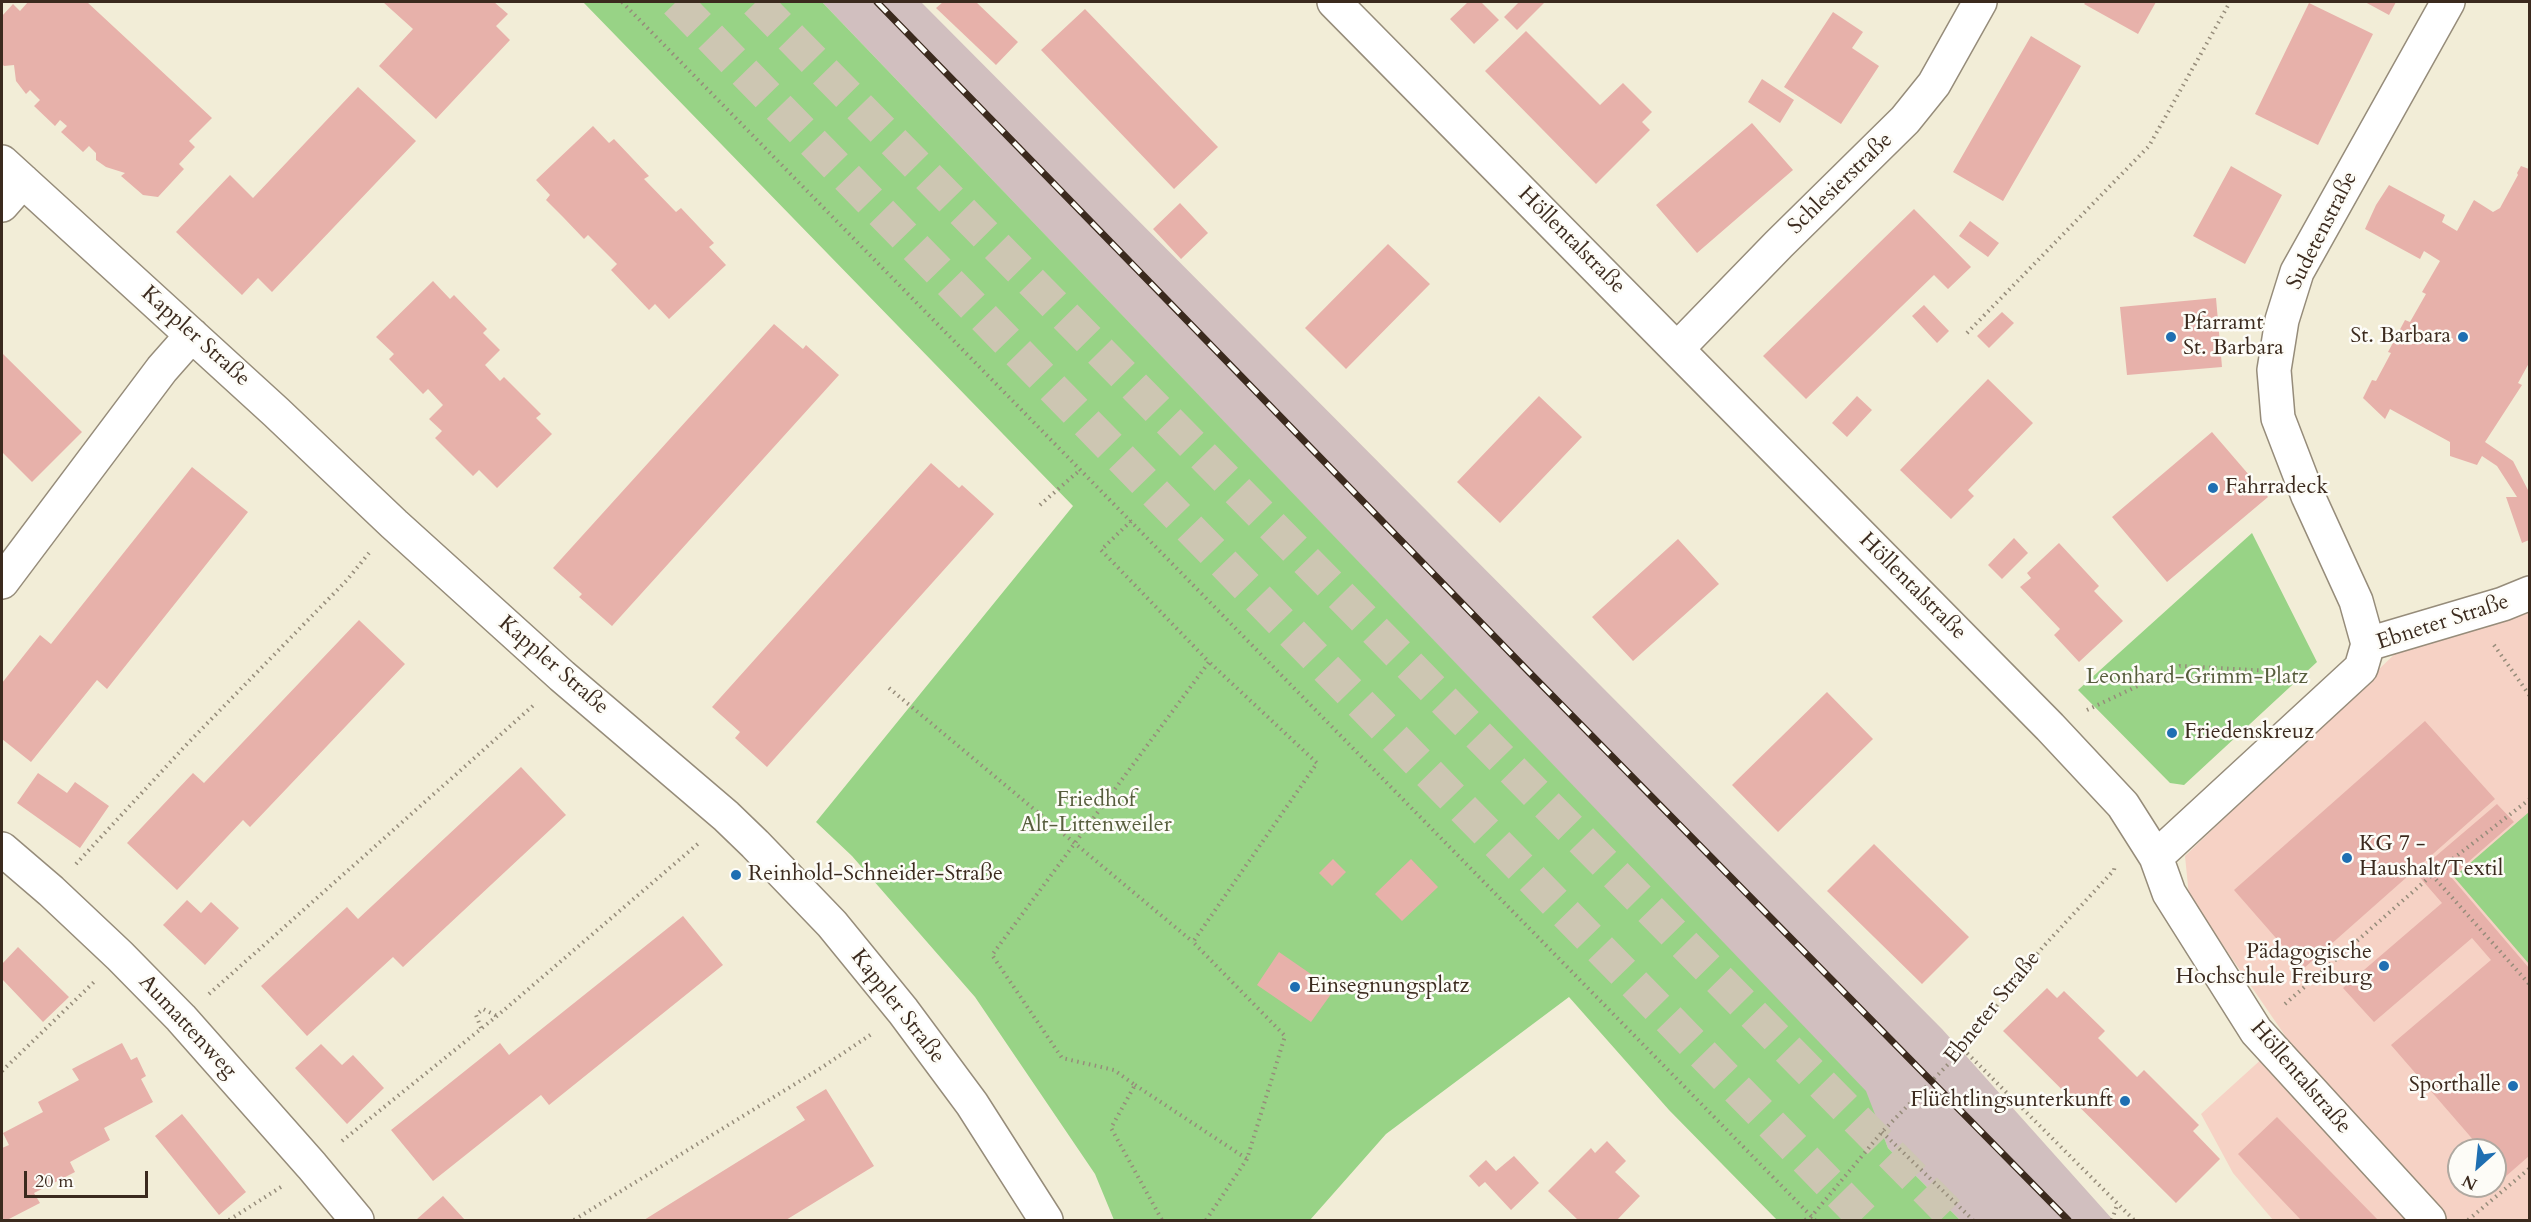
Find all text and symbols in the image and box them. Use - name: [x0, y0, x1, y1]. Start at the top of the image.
- street label: Schlesierstraße: [1783, 128, 1899, 240]
- street label: Sudetenstraße: [2282, 167, 2364, 295]
- street label: Höllentalstraße: [1512, 182, 1630, 300]
- street label: Kappler Straße: [135, 281, 255, 393]
- place label: Pfarramt St. Barbara: [2183, 311, 2284, 362]
- place label: St. Barbara: [2350, 324, 2451, 350]
- marker: Pfarramt St. Barbara: [2164, 330, 2178, 344]
- marker: St. Barbara: [2456, 330, 2470, 344]
- place label: Fahrradeck: [2225, 475, 2328, 501]
- marker: Fahrradeck: [2206, 481, 2220, 495]
- street label: Höllentalstraße: [1853, 528, 1971, 646]
- street label: Ebneter Straße: [2374, 589, 2512, 657]
- street label: Kappler Straße: [492, 611, 614, 721]
- park label: Leonhard-Grimm-Platz: [2086, 665, 2308, 691]
- place label: Friedenskreuz: [2184, 720, 2314, 746]
- marker: Friedenskreuz: [2165, 726, 2179, 740]
- park label: Friedhof Alt-Littenweiler: [1020, 788, 1172, 840]
- place label: KG 7 - Haushalt/Textil: [2359, 832, 2503, 884]
- marker: KG 7 - Haushalt/Textil: [2340, 851, 2354, 865]
- place label: Reinhold-Schneider-Straße: [748, 862, 1003, 888]
- marker: Reinhold-Schneider-Straße: [729, 868, 743, 882]
- place label: Pädagogische Hochschule Freiburg: [2176, 940, 2372, 992]
- street label: Kappler Straße: [844, 945, 950, 1069]
- street label: Ebneter Straße: [1940, 946, 2046, 1070]
- marker: Pädagogische Hochschule Freiburg: [2377, 959, 2391, 973]
- street label: Aumattenweg: [132, 970, 242, 1084]
- place label: Einsegnungsplatz: [1307, 974, 1469, 1000]
- marker: Einsegnungsplatz: [1288, 980, 1302, 994]
- street label: Höllentalstraße: [2244, 1016, 2356, 1140]
- place label: Sporthalle: [2409, 1073, 2501, 1099]
- marker: Sporthalle: [2506, 1079, 2520, 1093]
- place label: Flüchtlingsunterkunft: [1910, 1088, 2113, 1114]
- marker: Flüchtlingsunterkunft: [2118, 1094, 2132, 1108]
- north arrow: [2447, 1138, 2507, 1198]
- scale bar: [27, 1159, 152, 1197]
- text: 20 m: [35, 1169, 74, 1194]
- text: N: [2459, 1169, 2481, 1195]

